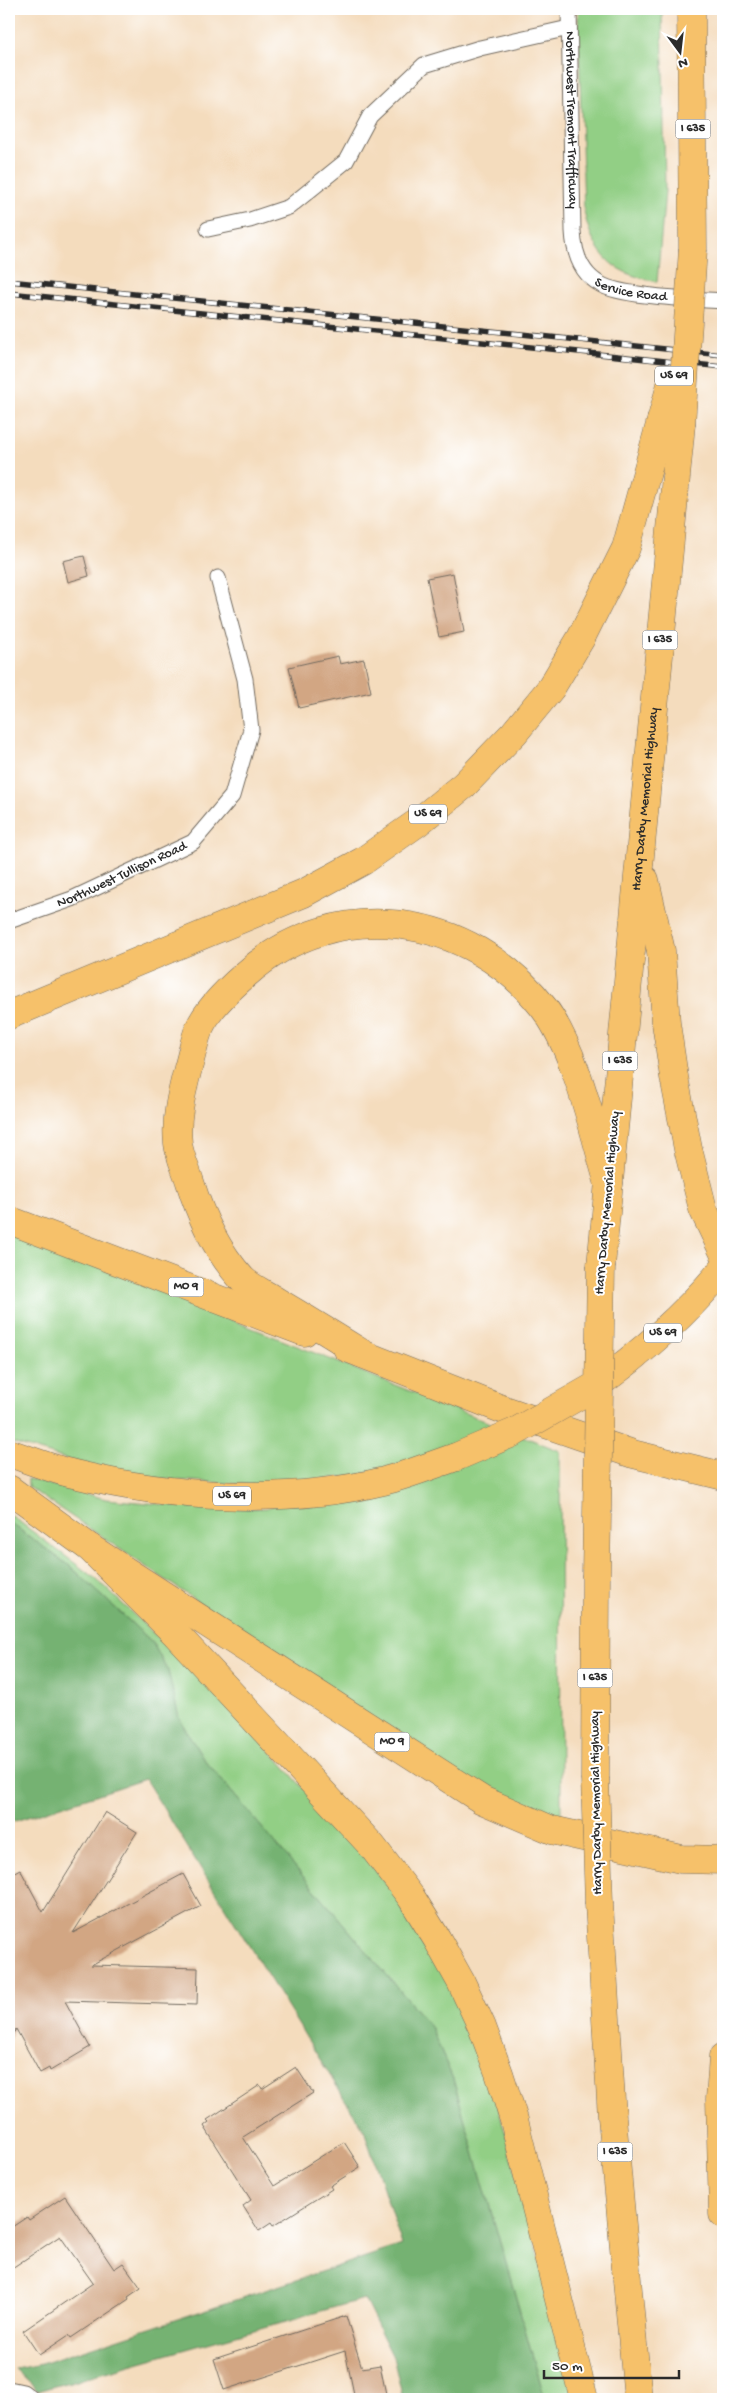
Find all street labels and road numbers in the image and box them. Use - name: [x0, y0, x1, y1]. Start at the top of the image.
- street label: Northwest Tremont Trafficway: [561, 31, 581, 209]
- road number: I 635: [676, 120, 710, 138]
- street label: Service Road: [591, 274, 669, 306]
- road number: US 69: [655, 366, 693, 386]
- road number: I 635: [642, 630, 678, 650]
- street label: Harry Darby Memorial Highway: [628, 707, 663, 891]
- road number: US 69: [409, 804, 447, 824]
- street label: Northwest Tullison Road: [55, 837, 191, 912]
- road number: I 635: [602, 1052, 638, 1070]
- street label: Harry Darby Memorial Highway: [592, 1111, 624, 1295]
- road number: MO 9: [168, 1277, 204, 1296]
- road number: US 69: [644, 1324, 682, 1342]
- road number: US 69: [213, 1486, 251, 1505]
- road number: I 635: [578, 1669, 612, 1688]
- street label: Harry Darby Memorial Highway: [587, 1711, 607, 1895]
- road number: MO 9: [374, 1732, 410, 1751]
- road number: I 635: [598, 2142, 632, 2162]

